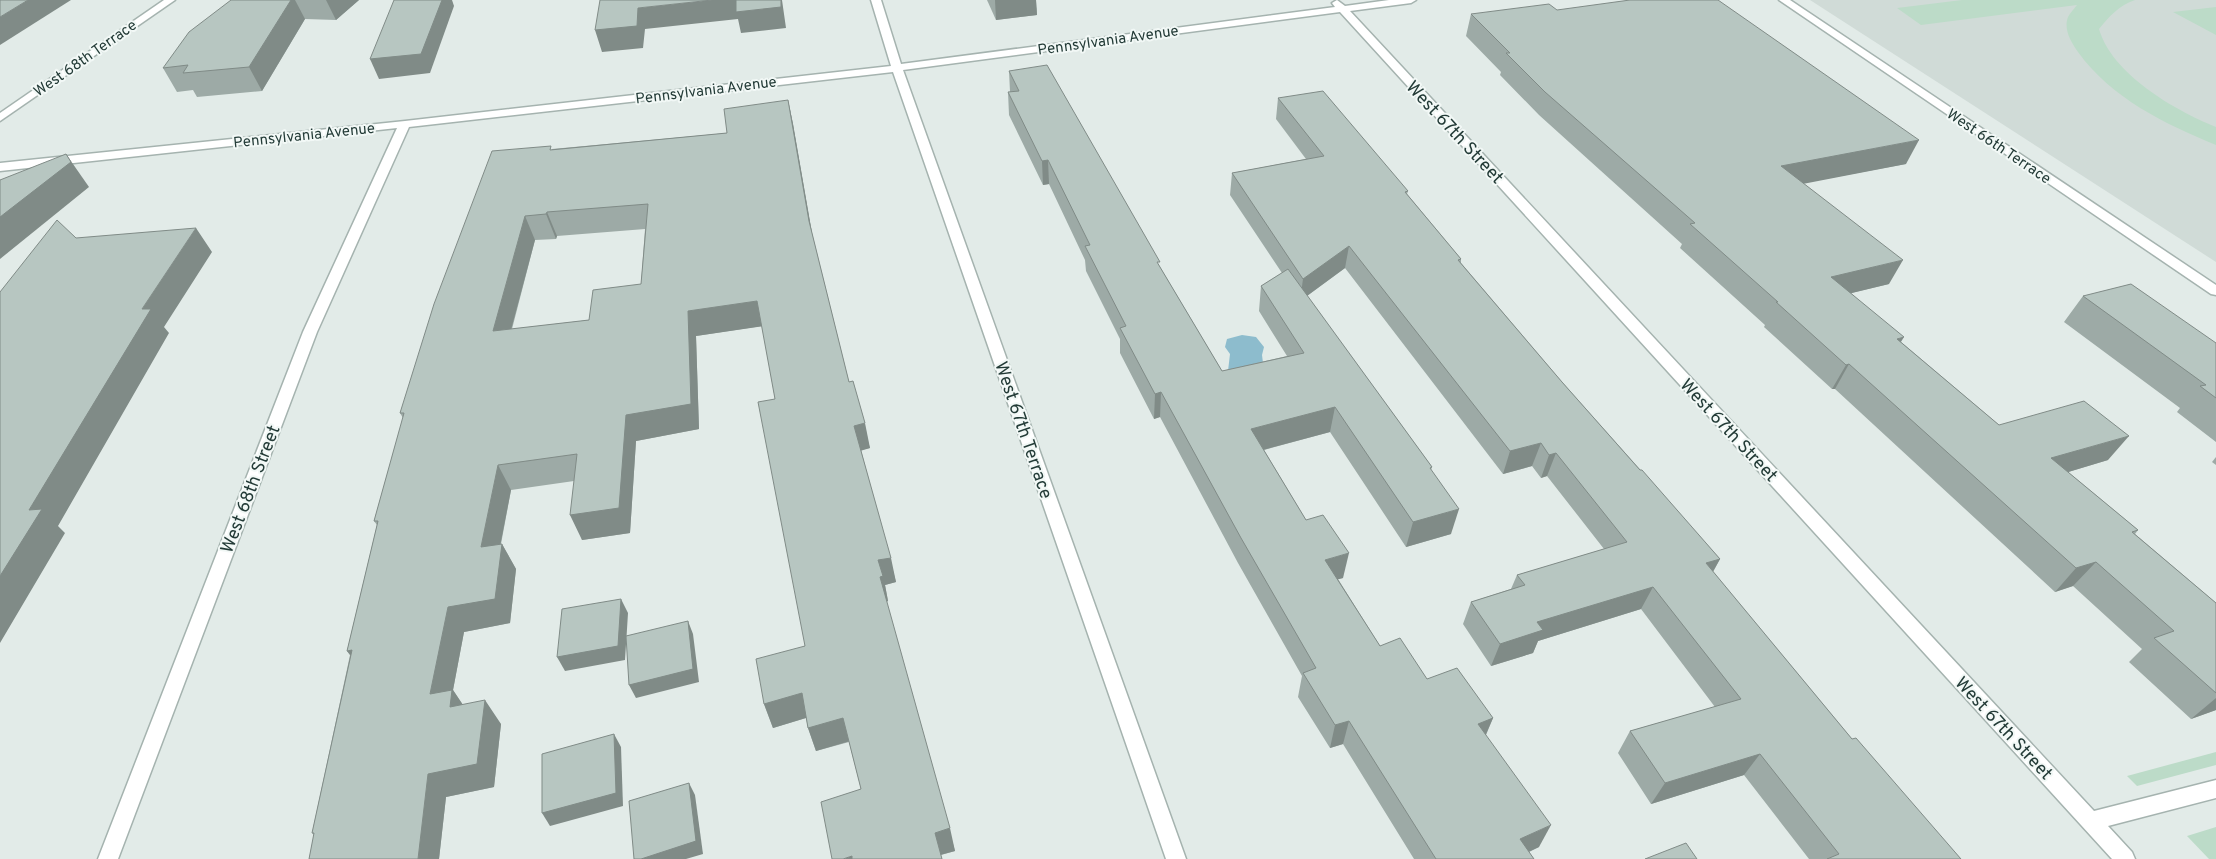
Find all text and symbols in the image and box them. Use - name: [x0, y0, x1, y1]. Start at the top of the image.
- street label: West 68th Terrace: [31, 17, 141, 102]
- street label: Pennsylvania Avenue: [1037, 22, 1180, 61]
- street label: Pennsylvania Avenue: [634, 73, 778, 110]
- street label: West 67th Street: [1400, 76, 1508, 190]
- street label: West 66th Terrace: [1942, 105, 2054, 189]
- street label: Pennsylvania Avenue: [232, 120, 376, 153]
- street label: West 67th Terrace: [988, 359, 1057, 502]
- street label: West 67th Street: [1674, 374, 1782, 488]
- street label: West 68th Street: [216, 422, 286, 557]
- street label: West 67th Street: [1949, 672, 2057, 786]

